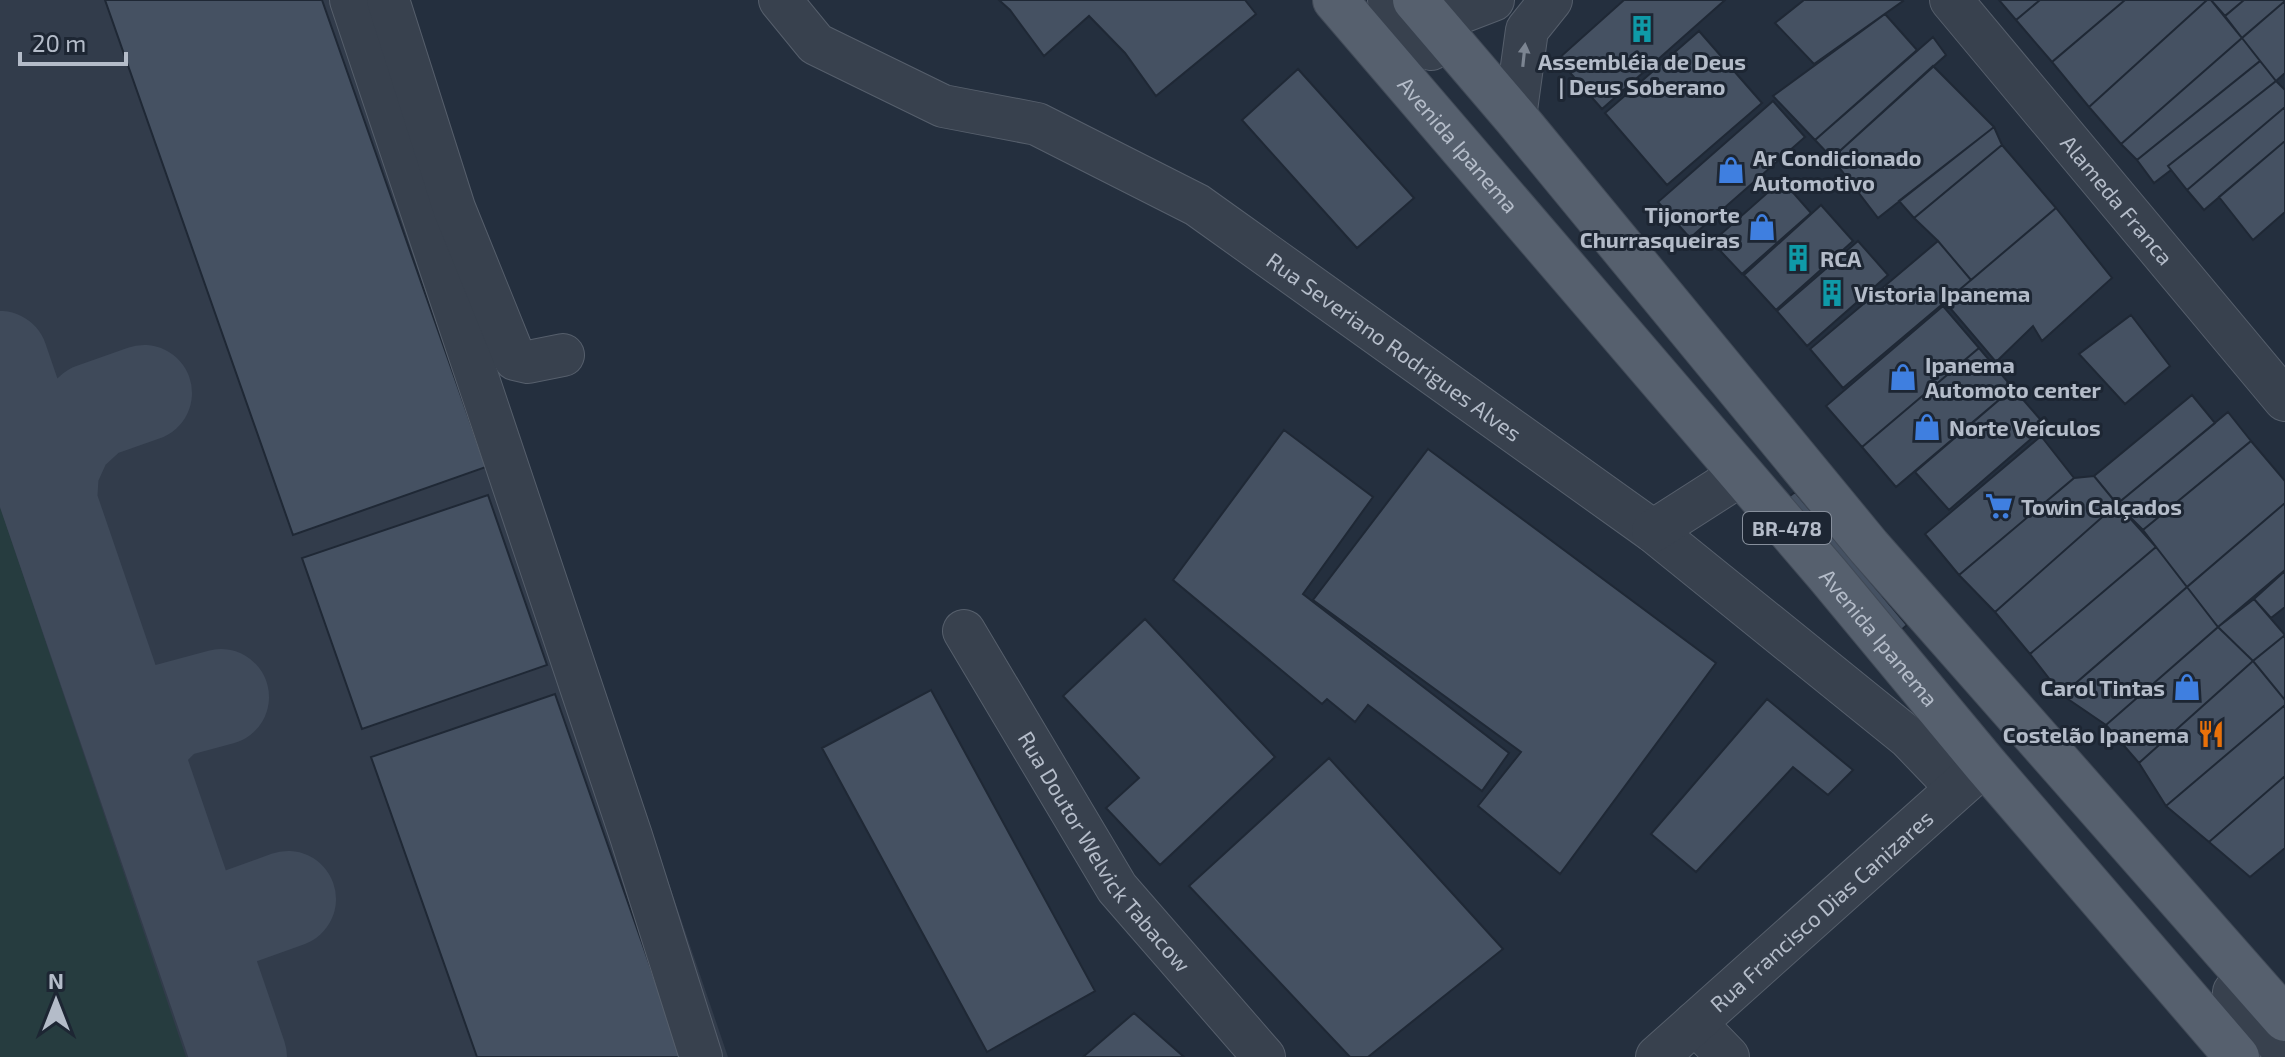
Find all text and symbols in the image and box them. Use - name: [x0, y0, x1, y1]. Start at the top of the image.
- building icon: Assembléia de Deus | Deus Soberano: [1627, 14, 1657, 44]
- scale bar: [20, 16, 126, 66]
- text: 20 m: [32, 28, 86, 57]
- one-way arrow: [1518, 42, 1531, 67]
- place label: Assembléia de Deus | Deus Soberano: [1538, 48, 1746, 99]
- street label: Avenida Ipanema: [1393, 71, 1524, 218]
- street label: Alameda Franca: [2056, 129, 2179, 270]
- place label: Ar Condicionado Automotivo: [1753, 144, 1922, 195]
- shop icon: Ar Condicionado Automotivo: [1716, 155, 1746, 185]
- place label: Tijonorte Churrasqueiras: [1580, 201, 1740, 252]
- shop icon: Tijonorte Churrasqueiras: [1747, 212, 1777, 242]
- building icon: RCA: [1783, 243, 1813, 273]
- place label: RCA: [1820, 245, 1862, 271]
- street label: Rua Severiano Rodrigues Alves: [1262, 246, 1527, 446]
- building icon: Vistoria Ipanema: [1817, 278, 1847, 308]
- place label: Vistoria Ipanema: [1854, 280, 2030, 306]
- place label: Ipanema Automoto center: [1925, 351, 2102, 402]
- shop icon: Ipanema Automoto center: [1888, 362, 1918, 392]
- shop icon: Norte Veículos: [1912, 412, 1942, 442]
- place label: Norte Veículos: [1949, 414, 2101, 440]
- supermarket icon: Towin Calçados: [1984, 491, 2014, 521]
- place label: Towin Calçados: [2021, 493, 2182, 521]
- road number: BR-478: [1743, 512, 1831, 544]
- street label: Avenida Ipanema: [1815, 563, 1944, 711]
- shop icon: Carol Tintas: [2172, 672, 2202, 702]
- place label: Carol Tintas: [2041, 674, 2165, 700]
- restaurant icon: Costelão Ipanema: [2196, 719, 2226, 749]
- place label: Costelão Ipanema: [2003, 721, 2189, 747]
- street label: Rua Doutor Welvick Tabacow: [1013, 726, 1197, 977]
- street label: Rua Francisco Dias Canizares: [1704, 804, 1938, 1017]
- north arrow: [16, 961, 96, 1041]
- text: N: [48, 967, 64, 993]

